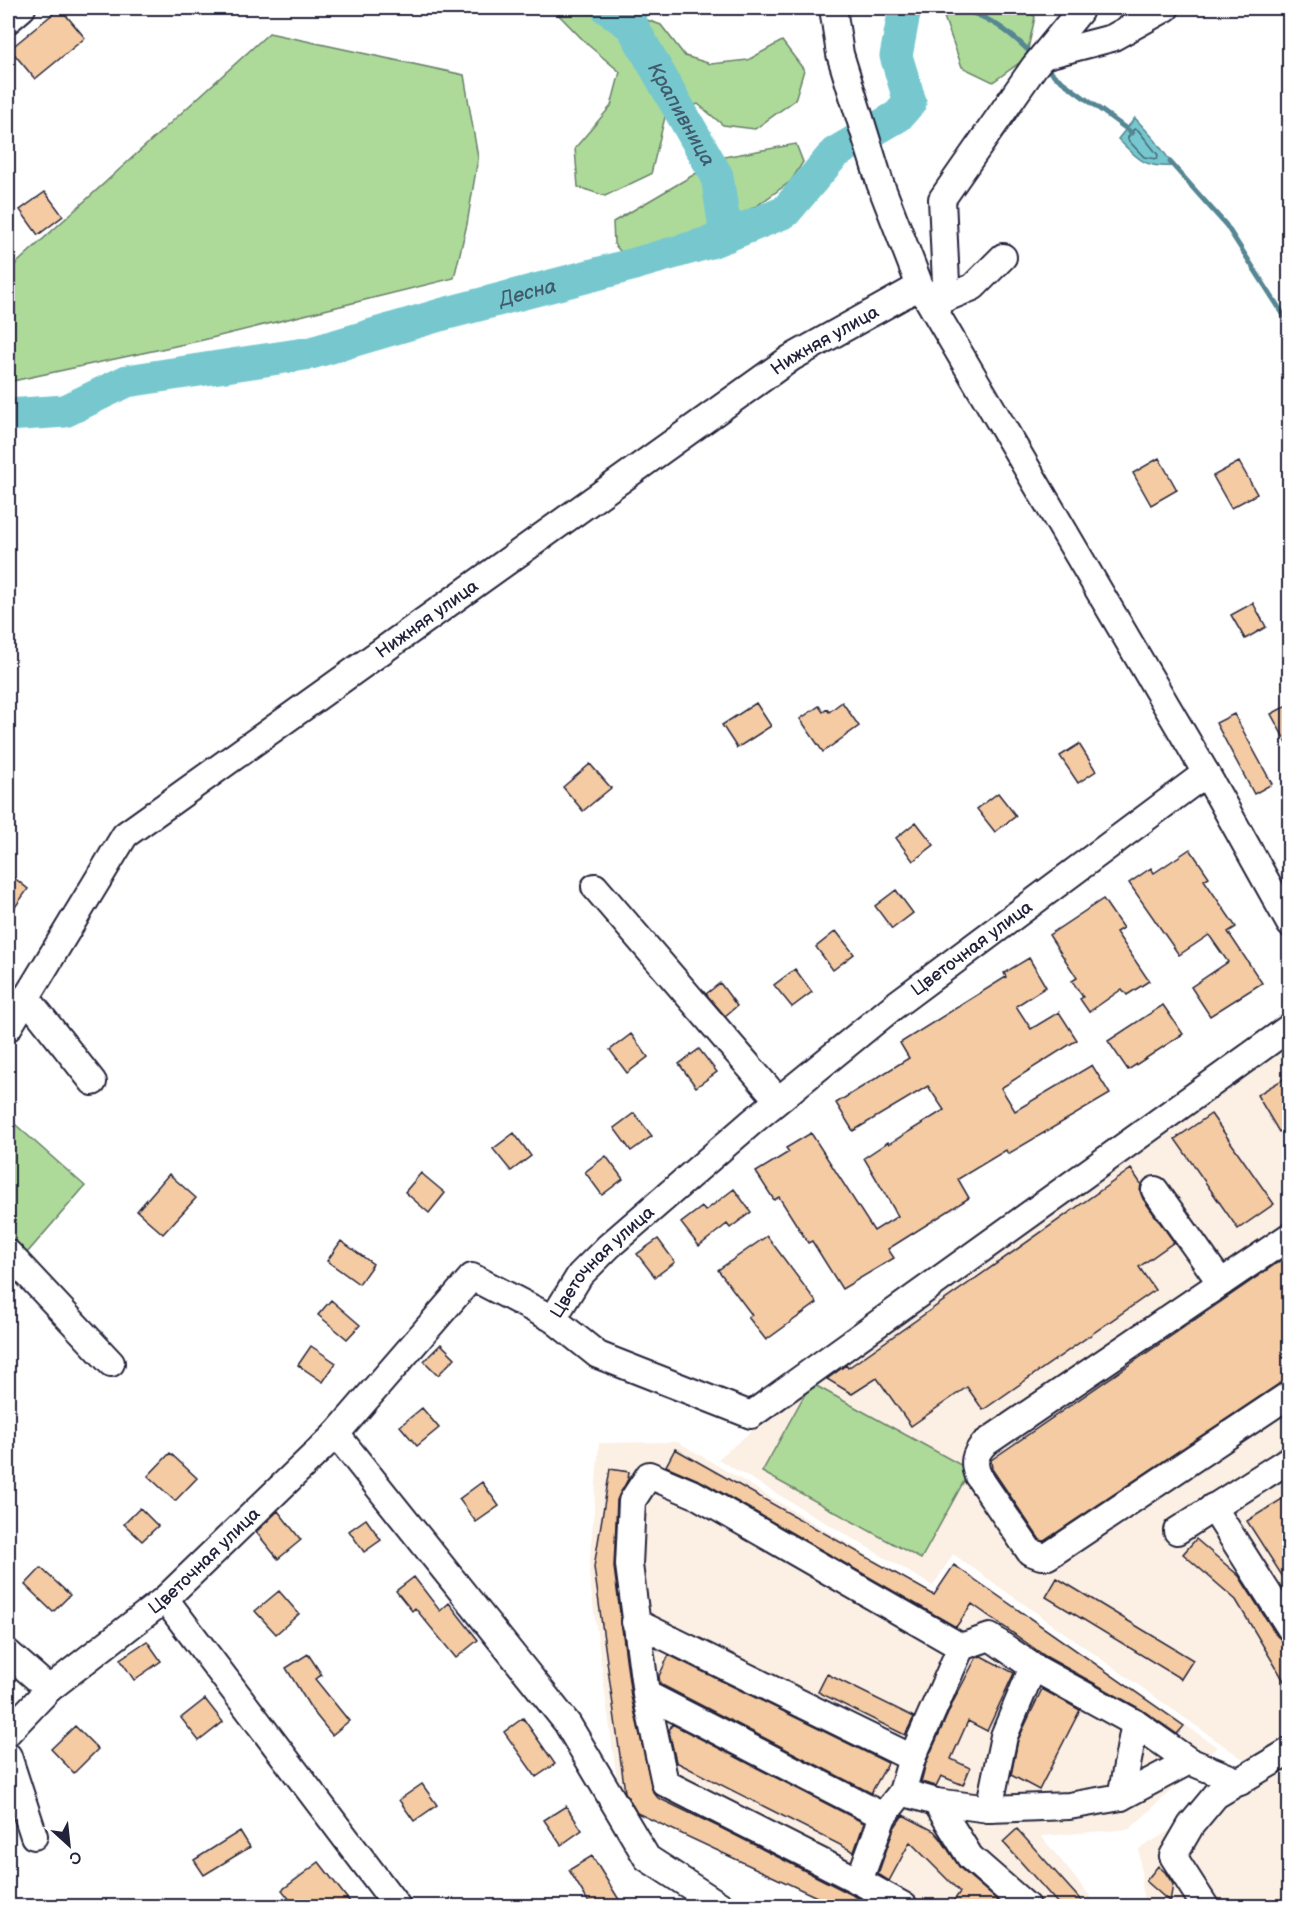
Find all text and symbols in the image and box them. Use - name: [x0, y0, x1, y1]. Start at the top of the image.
- water label: Крапивница: [642, 58, 720, 171]
- water label: Десна: [495, 274, 559, 313]
- street label: Нижняя улица: [767, 301, 883, 380]
- street label: Нижняя улица: [372, 575, 483, 663]
- street label: Цветочная улица: [907, 896, 1037, 1000]
- street label: Цветочная улица: [546, 1201, 659, 1322]
- street label: Цветочная улица: [145, 1503, 265, 1619]
- north arrow: [39, 1815, 99, 1875]
- text: С: [66, 1846, 84, 1868]

